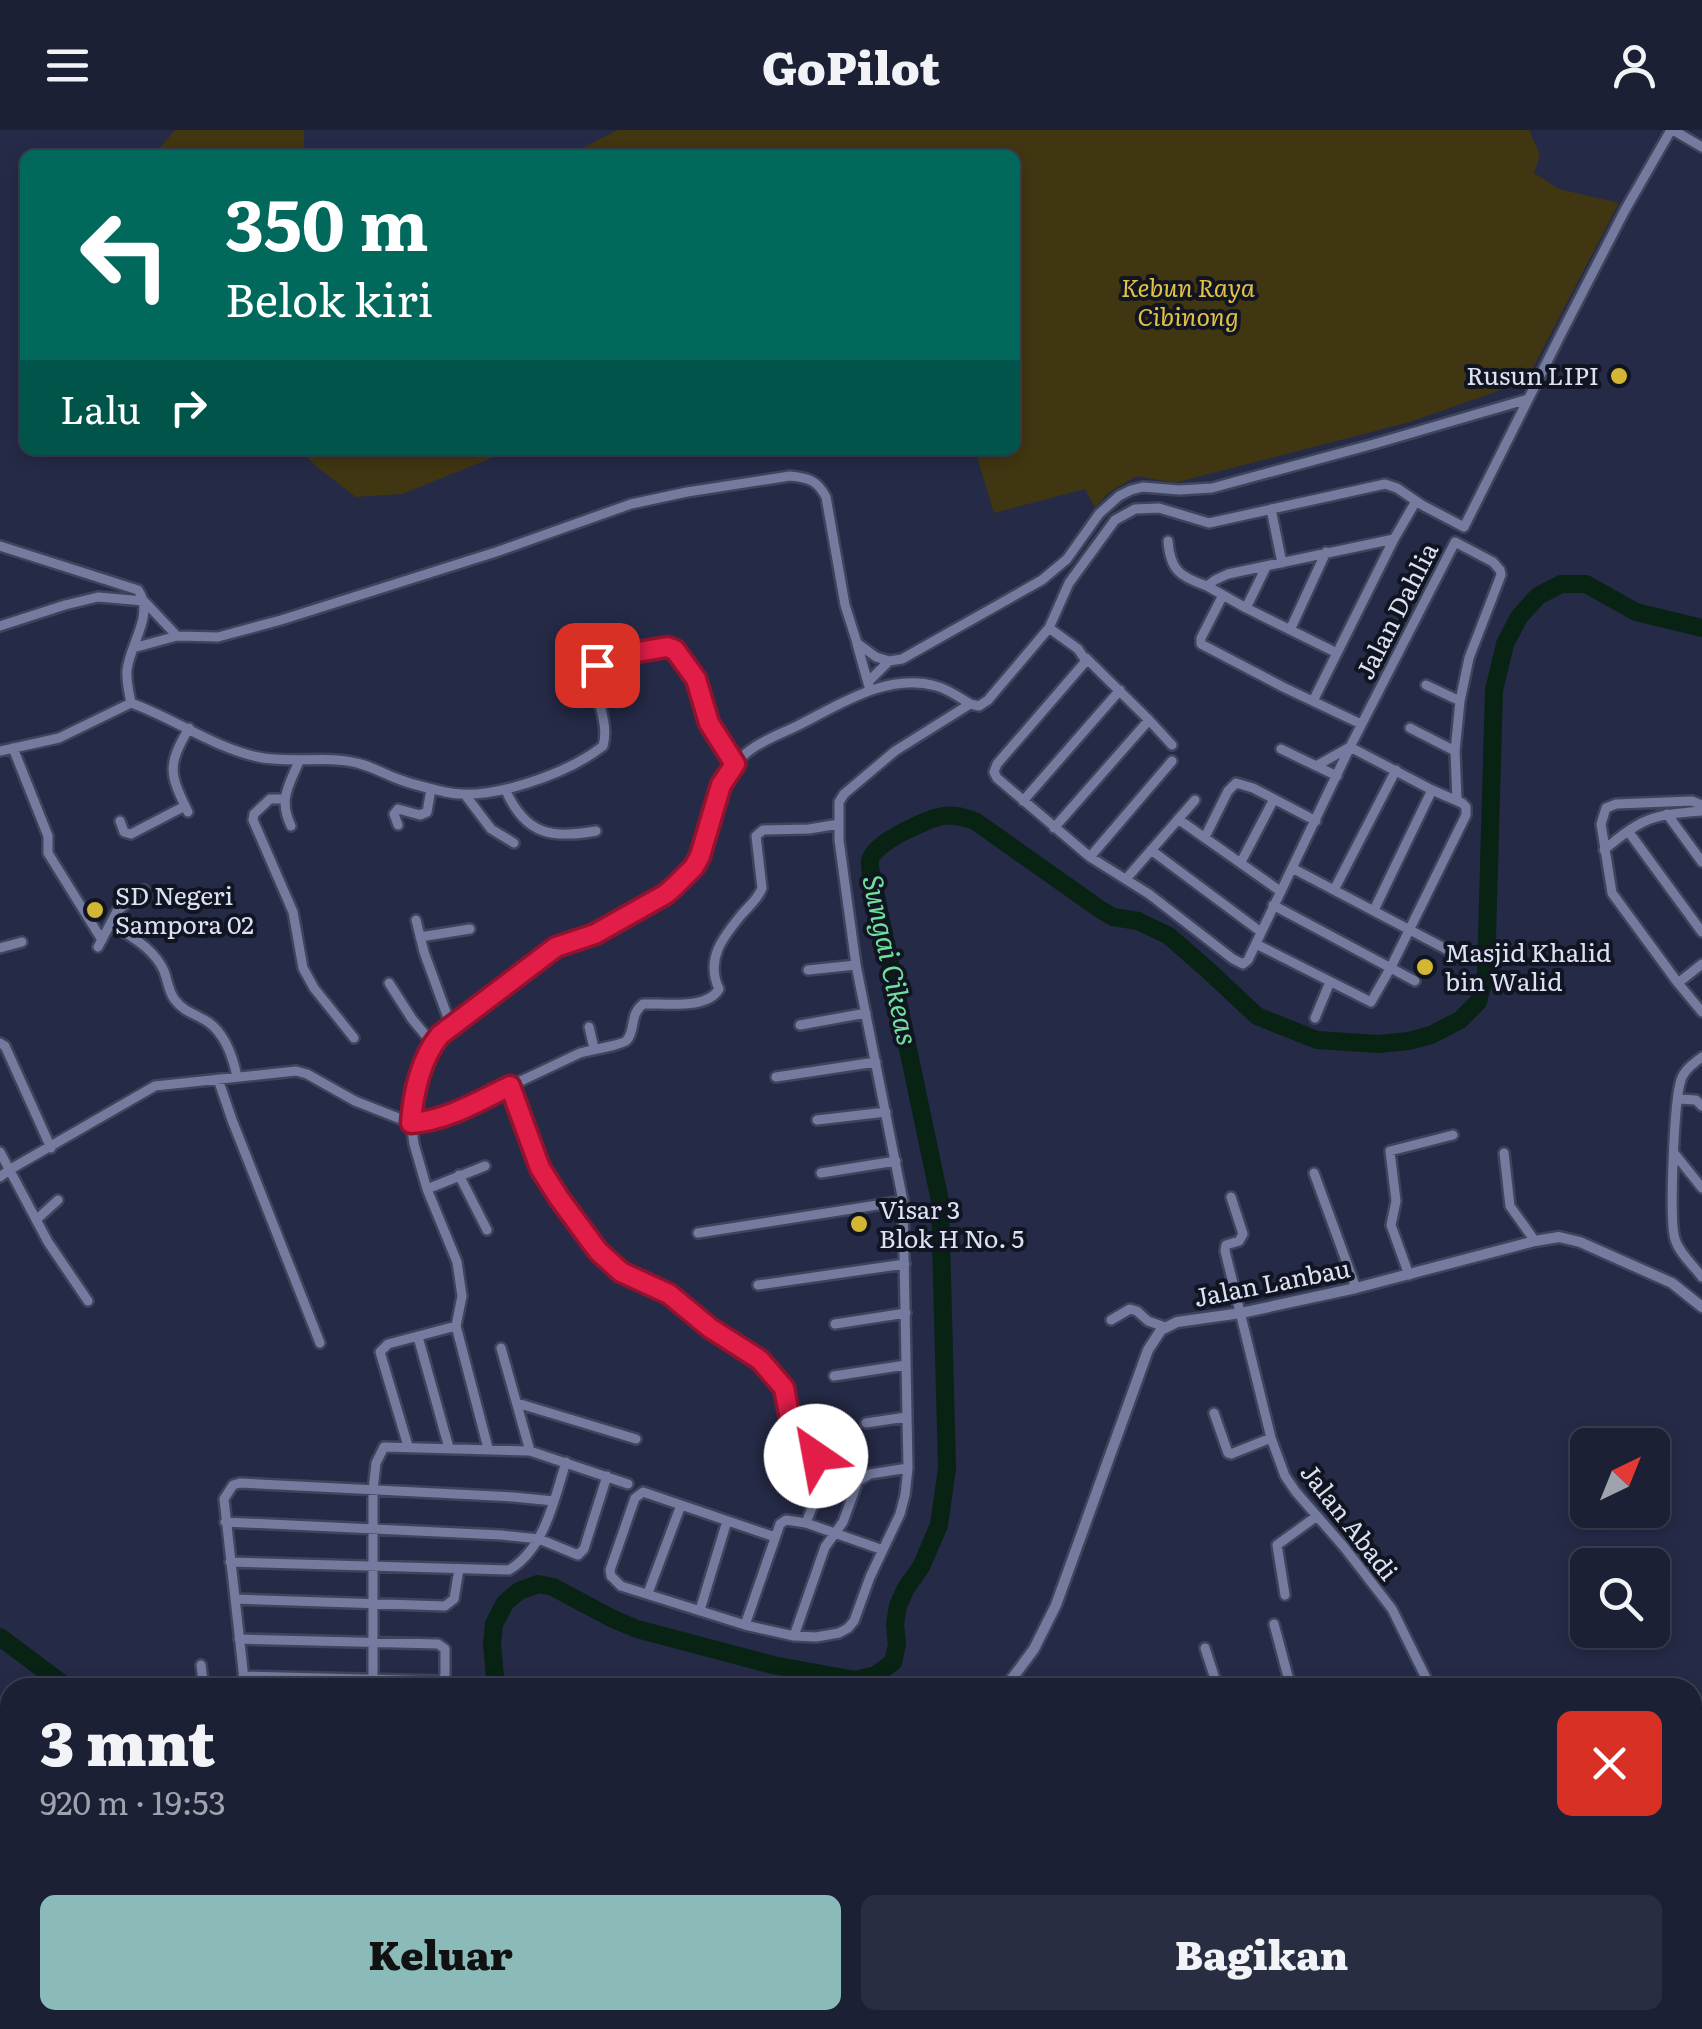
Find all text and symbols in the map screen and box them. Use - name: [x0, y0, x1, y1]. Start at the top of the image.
- text: GoPilot: [762, 32, 940, 99]
- icon: menu: [40, 38, 95, 93]
- icon: person: [1607, 38, 1662, 93]
- text: 350 m: [225, 169, 429, 273]
- icon: left: [60, 190, 190, 320]
- text: Belok kiri: [225, 264, 433, 331]
- park label: Kebun Raya Cibinong: [1121, 268, 1256, 334]
- place label: Rusun LIPI: [1466, 356, 1599, 393]
- marker: Rusun LIPI: [1608, 365, 1630, 387]
- text: Lalu: [60, 379, 141, 436]
- icon: right: [161, 380, 216, 435]
- street label: Jalan Dahlia: [1345, 535, 1446, 685]
- pin: [555, 623, 640, 708]
- icon: arrive: [570, 638, 625, 693]
- water label: Sungai Cikeas: [853, 871, 930, 1049]
- place label: SD Negeri Sampora 02: [115, 876, 254, 942]
- marker: SD Negeri Sampora 02: [84, 899, 106, 921]
- place label: Masjid Khalid bin Walid: [1445, 933, 1611, 999]
- marker: Masjid Khalid bin Walid: [1414, 956, 1436, 978]
- place label: Visar 3 Blok H No. 5: [879, 1190, 1024, 1256]
- marker: Visar 3 Blok H No. 5: [848, 1213, 870, 1235]
- street label: Jalan Lanbau: [1190, 1248, 1353, 1315]
- position arrow: [764, 1404, 868, 1508]
- north arrow: [1570, 1428, 1670, 1528]
- map controls: [1570, 1428, 1670, 1648]
- street label: Jalan Abadi: [1293, 1455, 1408, 1587]
- button: search: [1570, 1548, 1670, 1648]
- text: 3 mnt: [40, 1695, 215, 1784]
- button: close: [1557, 1711, 1662, 1816]
- text: 920 m · 19:53: [40, 1777, 226, 1825]
- button: Keluar: [40, 1895, 841, 2010]
- button: Bagikan: [861, 1895, 1662, 2010]

